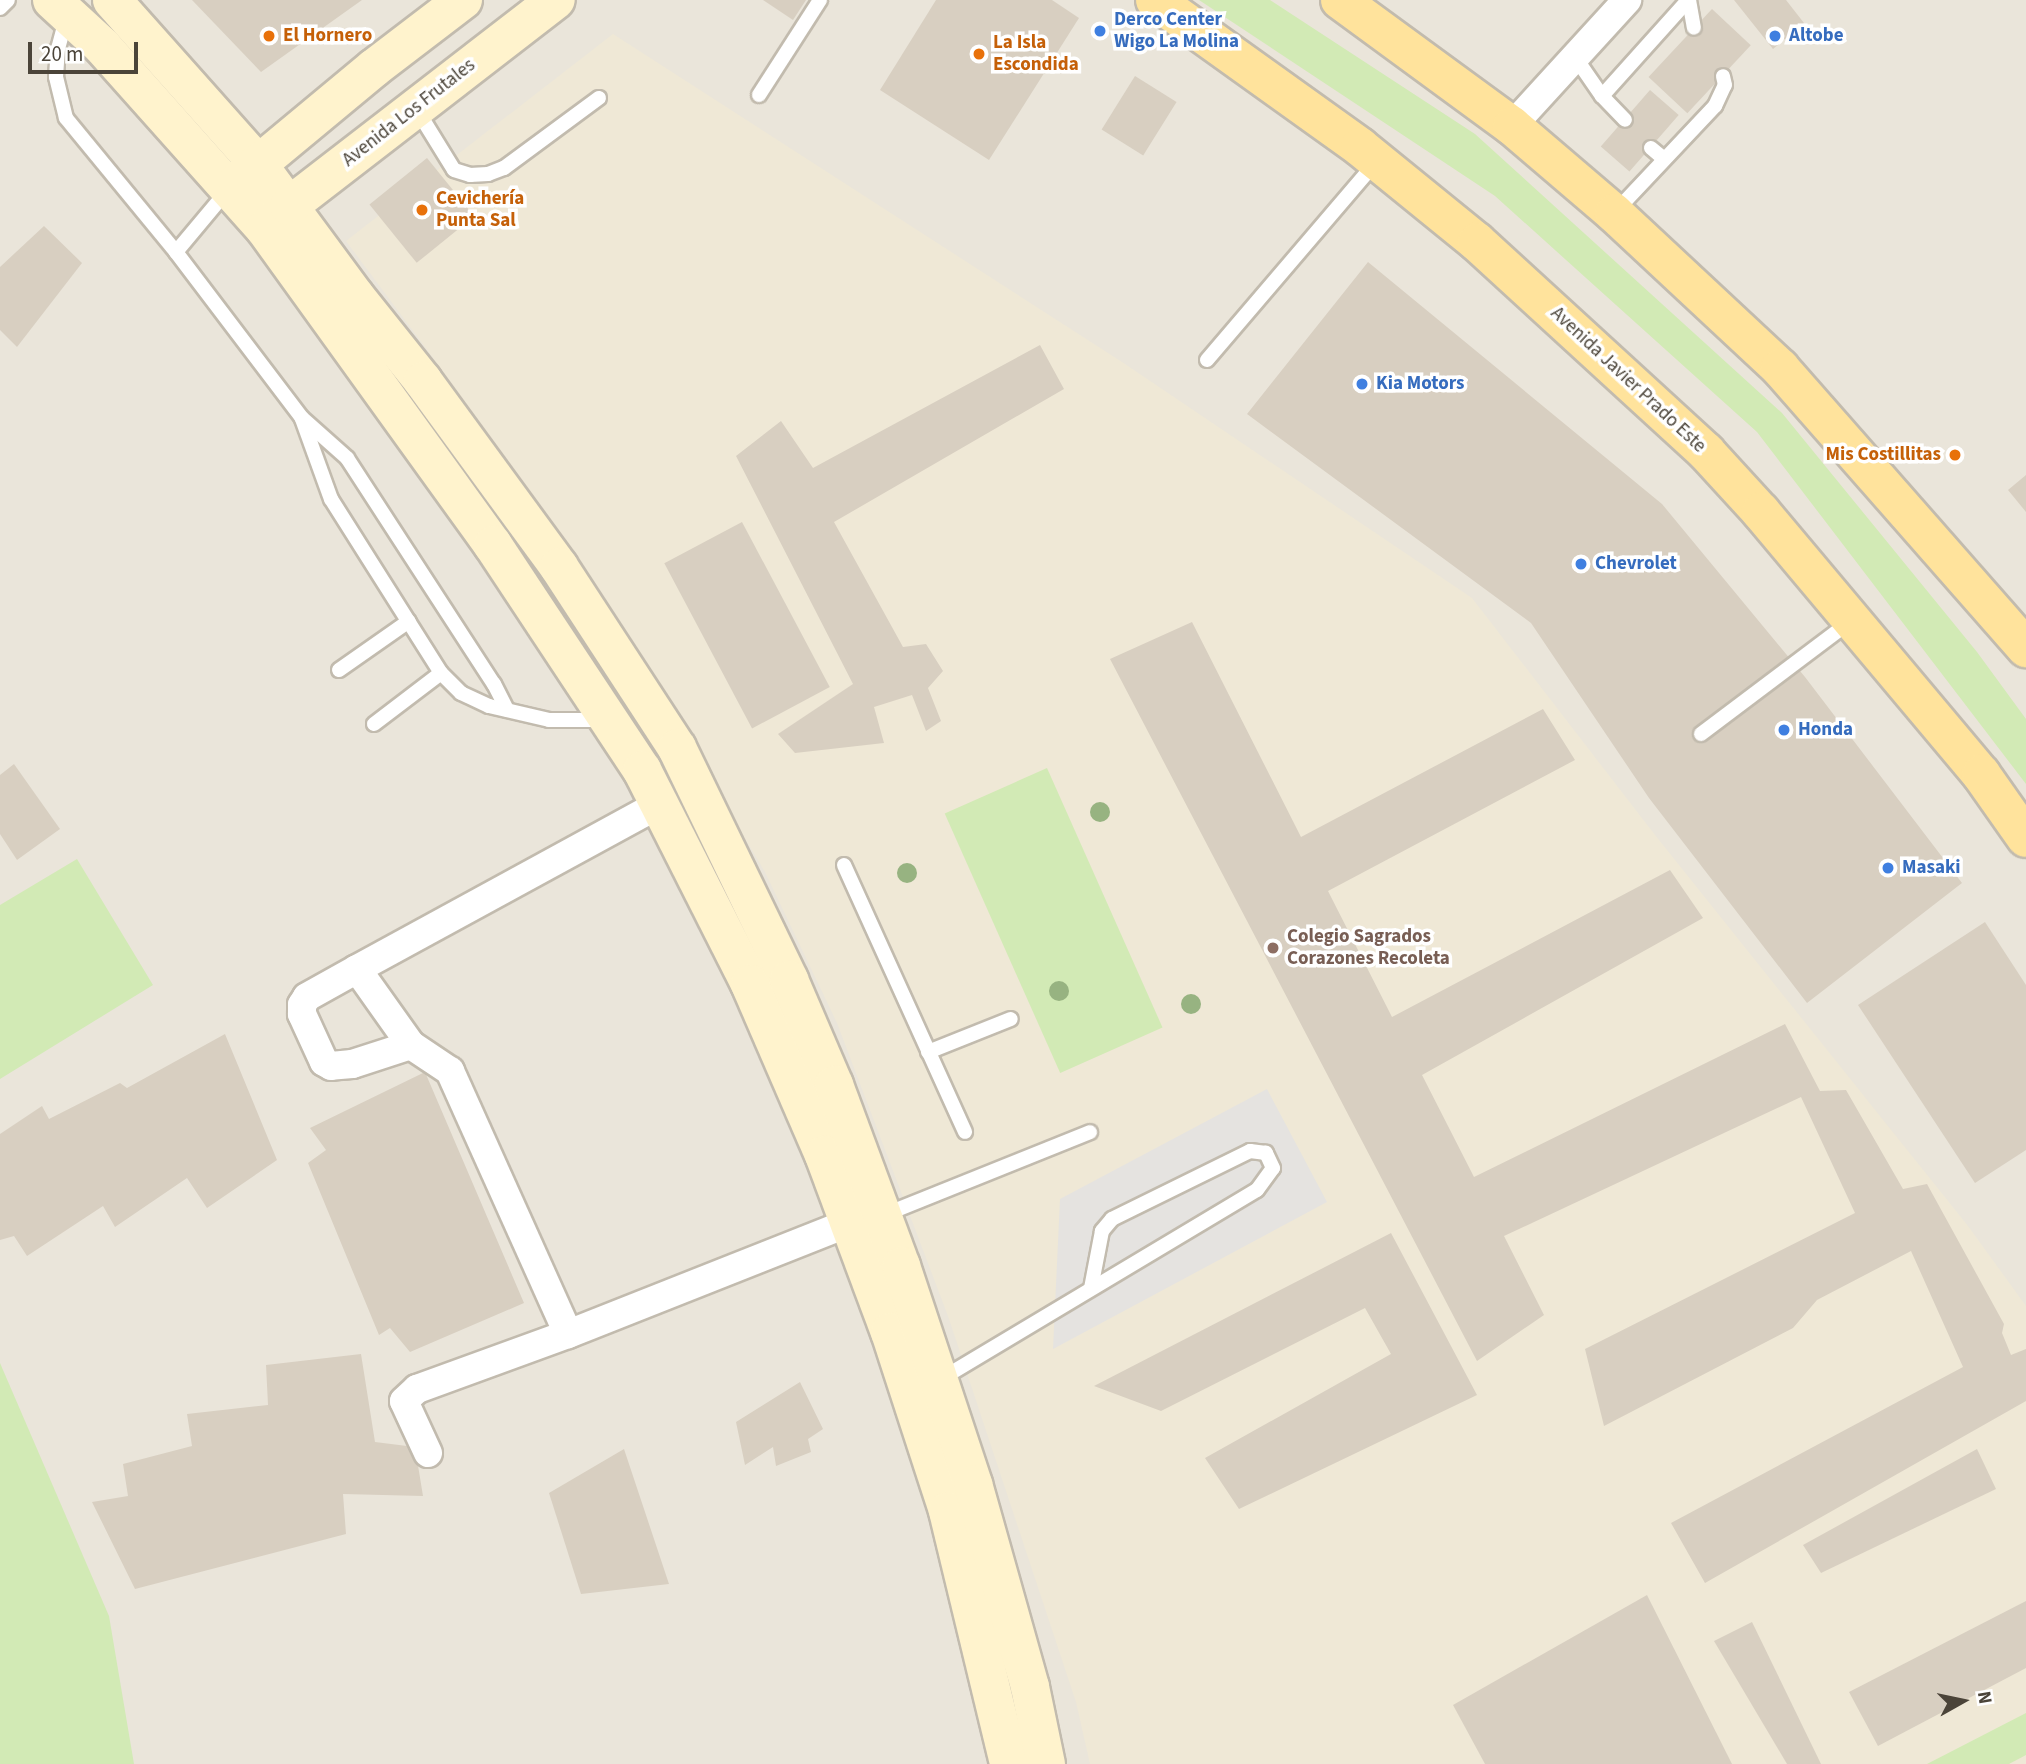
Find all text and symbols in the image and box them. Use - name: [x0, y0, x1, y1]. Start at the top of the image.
- place label: Derco Center Wigo La Molina: [1114, 9, 1239, 53]
- marker: Derco Center Wigo La Molina: [1092, 23, 1108, 39]
- place label: El Hornero: [283, 25, 372, 47]
- place label: Altobe: [1789, 25, 1844, 47]
- scale bar: [32, 28, 142, 72]
- marker: El Hornero: [261, 28, 277, 44]
- marker: Altobe: [1767, 28, 1783, 44]
- place label: La Isla Escondida: [993, 32, 1079, 76]
- text: 20 m: [41, 39, 83, 69]
- marker: La Isla Escondida: [971, 46, 987, 62]
- street label: Avenida Los Frutales: [338, 54, 480, 172]
- place label: Cevichería Punta Sal: [436, 188, 524, 232]
- marker: Cevichería Punta Sal: [414, 202, 430, 218]
- street label: Avenida Javier Prado Este: [1546, 302, 1710, 458]
- place label: Kia Motors: [1376, 373, 1465, 395]
- marker: Kia Motors: [1354, 376, 1370, 392]
- place label: Mis Costillitas: [1826, 444, 1941, 466]
- marker: Mis Costillitas: [1947, 447, 1963, 463]
- place label: Chevrolet: [1595, 553, 1677, 575]
- marker: Chevrolet: [1573, 556, 1589, 572]
- place label: Honda: [1798, 719, 1853, 741]
- marker: Honda: [1776, 722, 1792, 738]
- place label: Masaki: [1902, 857, 1961, 879]
- marker: Masaki: [1880, 860, 1896, 876]
- place label: Colegio Sagrados Corazones Recoleta: [1287, 926, 1450, 970]
- marker: Colegio Sagrados Corazones Recoleta: [1265, 940, 1281, 956]
- north arrow: [1928, 1666, 1998, 1736]
- text: N: [1970, 1689, 1999, 1706]

